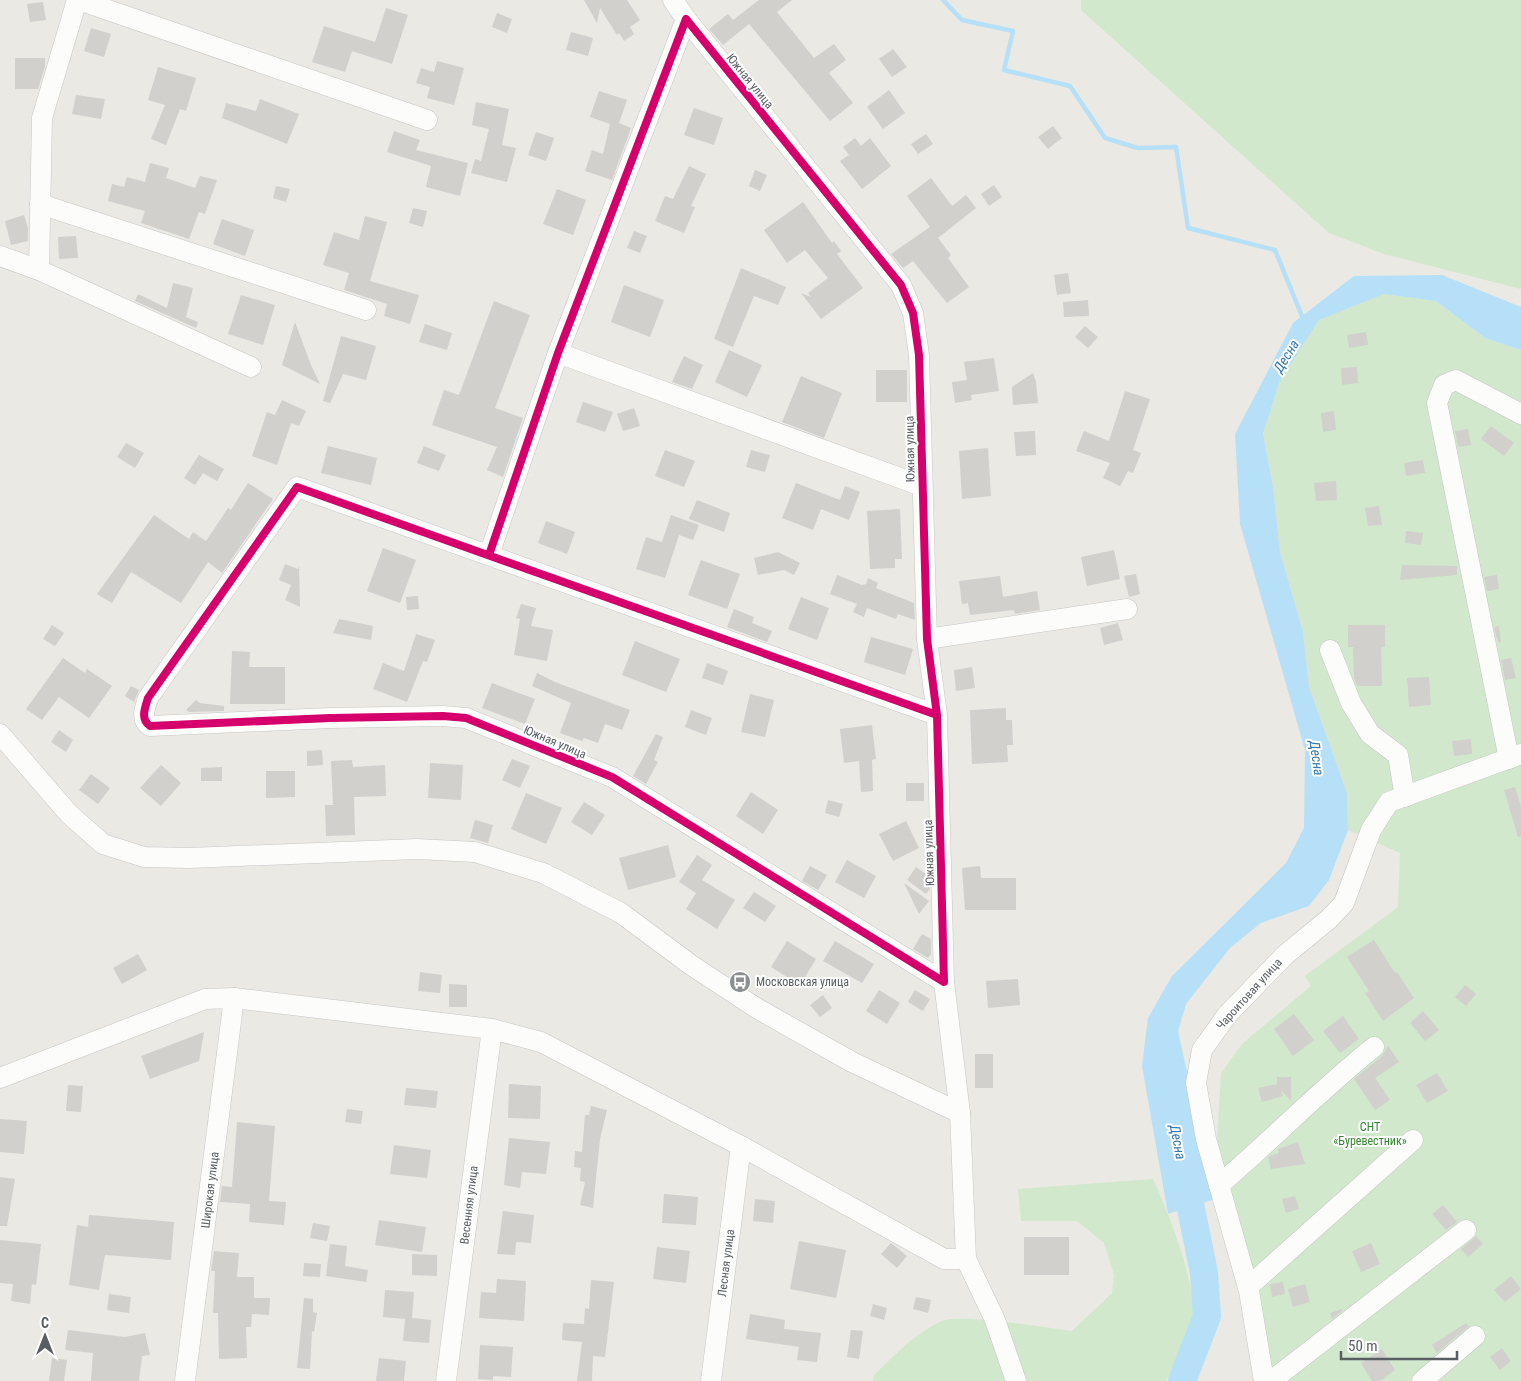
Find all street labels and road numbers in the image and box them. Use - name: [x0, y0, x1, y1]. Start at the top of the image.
- street label: Южная улица: [724, 51, 777, 111]
- street label: Южная улица: [902, 415, 918, 482]
- street label: Южная улица: [522, 723, 589, 762]
- street label: Южная улица: [921, 819, 937, 887]
- street label: Чароитовая улица: [1213, 955, 1285, 1033]
- street label: Широкая улица: [198, 1151, 222, 1229]
- street label: Весенняя улица: [457, 1165, 481, 1245]
- street label: Лесная улица: [715, 1228, 737, 1298]

